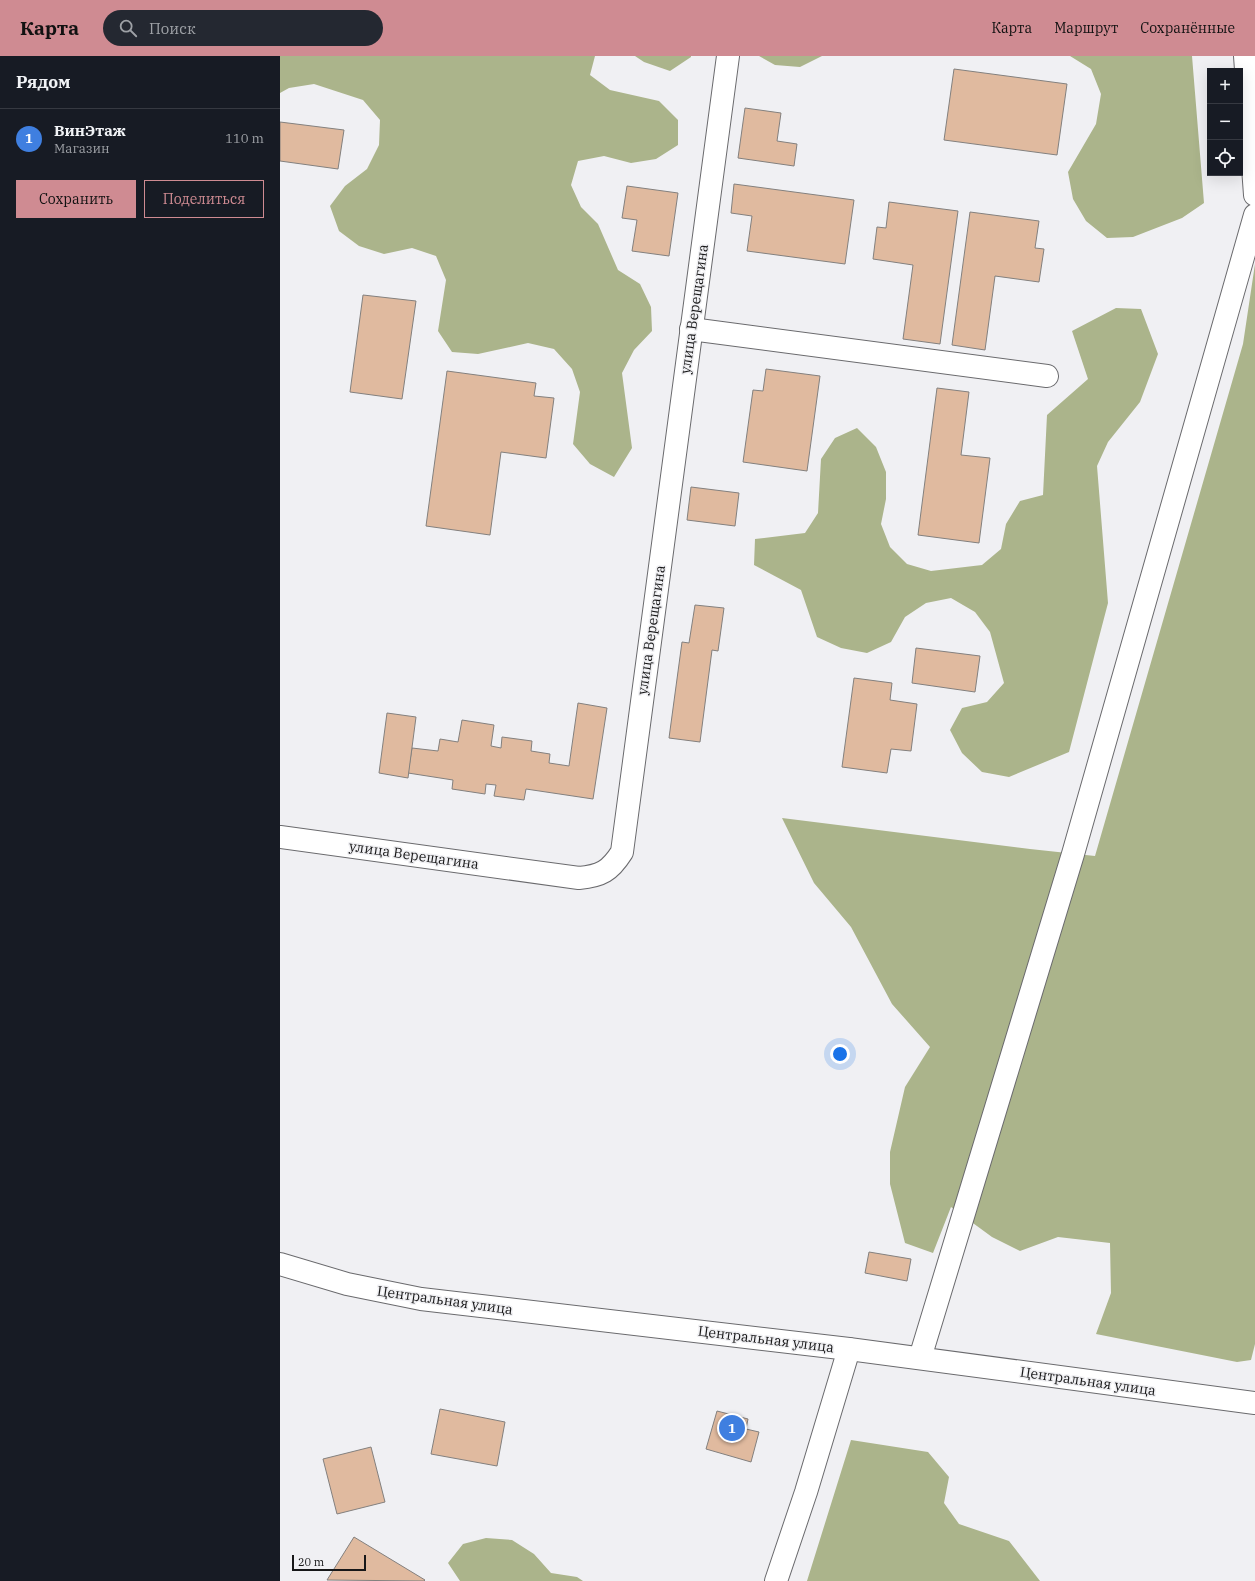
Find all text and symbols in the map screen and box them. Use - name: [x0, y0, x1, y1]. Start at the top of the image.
- search box: [103, 10, 383, 46]
- text: Карта: [20, 16, 79, 40]
- icon: search: [117, 17, 139, 39]
- text: Поиск: [149, 19, 196, 38]
- text: Карта: [991, 19, 1032, 37]
- text: Маршрут: [1054, 19, 1118, 37]
- text: Сохранённые: [1140, 19, 1235, 37]
- map controls: [1207, 68, 1243, 176]
- button: +: [1207, 68, 1243, 104]
- text: Рядом: [16, 71, 71, 93]
- button: −: [1207, 104, 1243, 140]
- text: ВинЭтаж: [54, 121, 126, 140]
- text: 1: [25, 130, 33, 147]
- text: 110 m: [225, 130, 264, 147]
- text: Магазин: [54, 140, 110, 157]
- button: locate: [1207, 140, 1243, 176]
- button: Сохранить: [16, 180, 136, 218]
- button: Поделиться: [144, 180, 264, 218]
- street label: улица Верещагина: [676, 243, 712, 375]
- street label: улица Верещагина: [633, 564, 669, 696]
- street label: улица Верещагина: [348, 837, 480, 873]
- your location: [830, 1044, 850, 1064]
- street label: Центральная улица: [376, 1282, 514, 1318]
- street label: Центральная улица: [697, 1322, 835, 1356]
- street label: Центральная улица: [1019, 1363, 1157, 1399]
- pin: 1: [719, 1413, 745, 1443]
- scale bar: [292, 1553, 366, 1572]
- text: 20 m: [298, 1555, 324, 1569]

